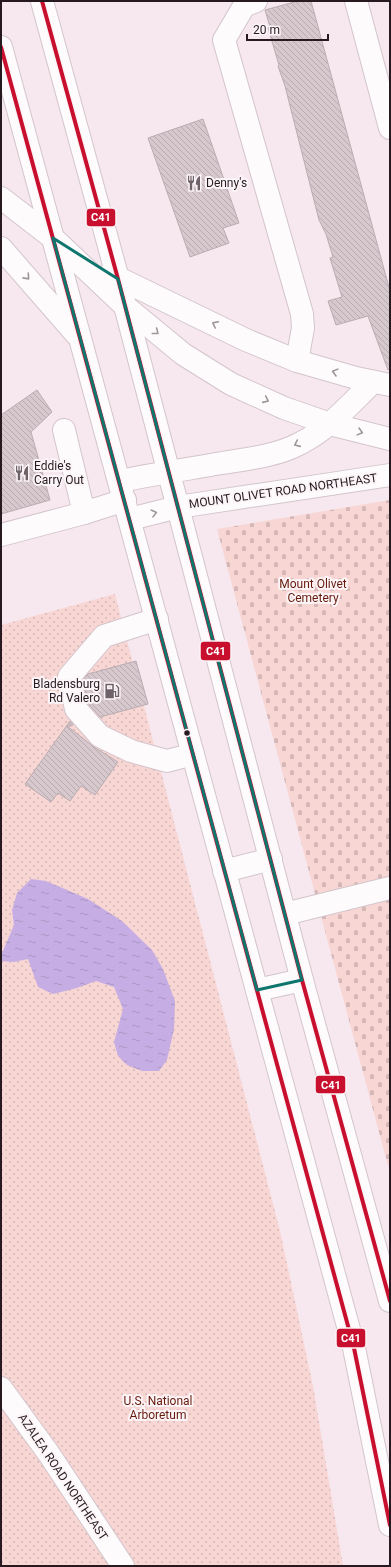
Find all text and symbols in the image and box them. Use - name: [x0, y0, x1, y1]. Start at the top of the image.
- scale bar: [247, 16, 328, 42]
- text: 20 m: [253, 23, 280, 37]
- restaurant icon: Denny's: [185, 174, 203, 192]
- place label: Denny's: [206, 176, 247, 190]
- line badge: C41: [86, 208, 116, 227]
- text: C41: [91, 211, 111, 224]
- one-way arrow: [22, 272, 30, 280]
- one-way arrow: [211, 321, 219, 329]
- one-way arrow: [152, 327, 159, 334]
- one-way arrow: [332, 368, 339, 377]
- one-way arrow: [262, 395, 269, 403]
- one-way arrow: [356, 427, 363, 436]
- one-way arrow: [294, 440, 301, 448]
- place label: Eddie's Carry Out: [34, 459, 84, 487]
- restaurant icon: Eddie's Carry Out: [13, 464, 31, 482]
- street label: MOUNT OLIVET ROAD NORTHEAST: [188, 471, 378, 511]
- one-way arrow: [150, 509, 157, 518]
- park label: Mount Olivet Cemetery: [279, 577, 347, 605]
- line badge: C41: [200, 641, 231, 661]
- text: C41: [206, 645, 226, 658]
- place label: Bladensburg Rd Valero: [33, 677, 100, 705]
- fuel station icon: Bladensburg Rd Valero: [103, 682, 121, 700]
- unlabelled marker: [182, 728, 192, 738]
- line badge: C41: [315, 1075, 346, 1094]
- text: C41: [321, 1079, 341, 1092]
- line badge: C41: [336, 1328, 366, 1348]
- text: C41: [341, 1332, 361, 1345]
- park label: U.S. National Arboretum: [123, 1394, 193, 1422]
- street label: AZALEA ROAD NORTHEAST: [15, 1411, 111, 1543]

